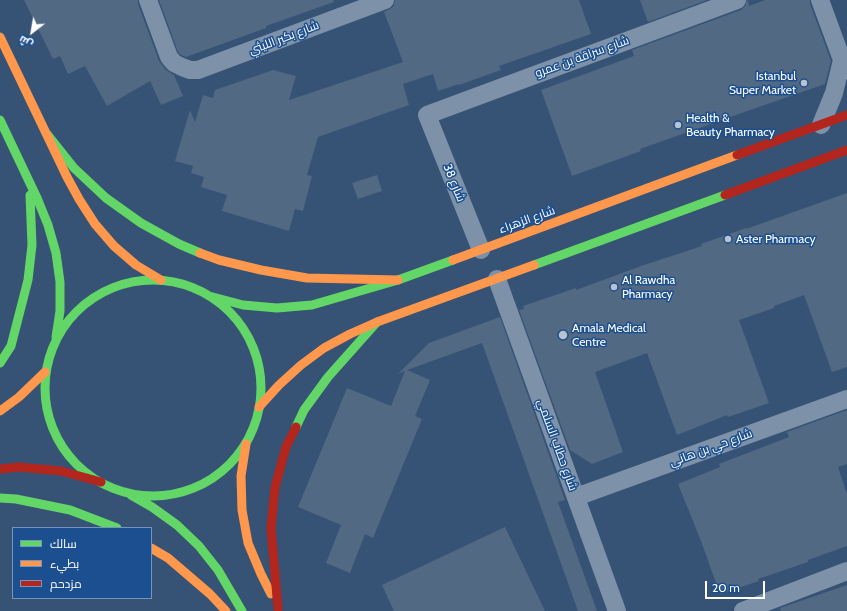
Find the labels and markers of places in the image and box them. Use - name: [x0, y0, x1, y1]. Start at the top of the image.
- place label: Istanbul Super Market: [729, 69, 796, 97]
- marker: Istanbul Super Market: [799, 78, 809, 88]
- place label: Health & Beauty Pharmacy: [686, 111, 775, 139]
- marker: Health & Beauty Pharmacy: [673, 120, 683, 130]
- place label: Aster Pharmacy: [736, 232, 816, 246]
- marker: Aster Pharmacy: [723, 234, 733, 244]
- place label: Al Rawdha Pharmacy: [622, 273, 675, 301]
- marker: Al Rawdha Pharmacy: [609, 282, 619, 292]
- place label: Amala Medical Centre: [572, 321, 646, 349]
- marker: Amala Medical Centre: [557, 329, 569, 341]

